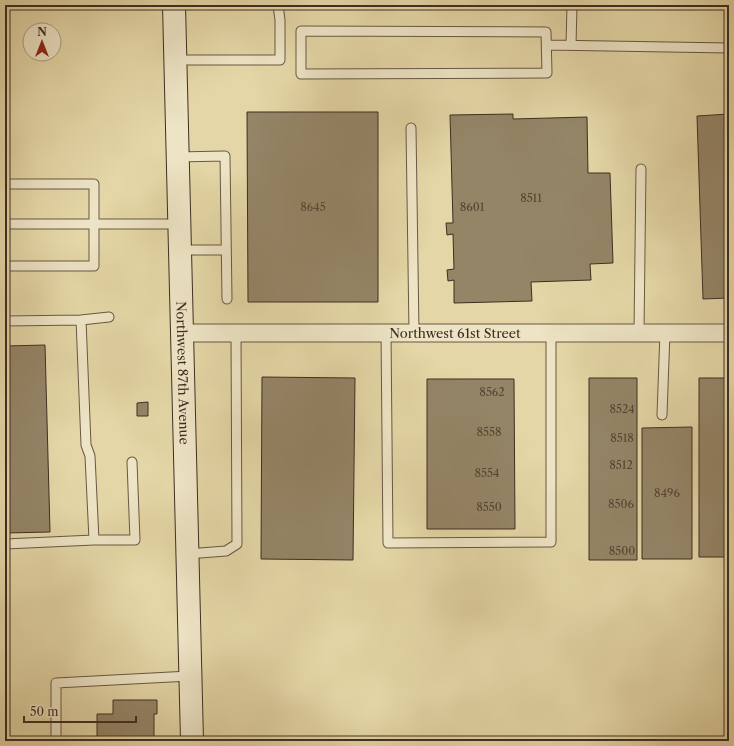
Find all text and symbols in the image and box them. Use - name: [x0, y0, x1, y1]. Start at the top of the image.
- north arrow: [22, 22, 62, 62]
- text: N: [37, 25, 47, 39]
- house number: 8511: [520, 191, 542, 205]
- house number: 8645: [300, 200, 326, 214]
- house number: 8601: [460, 200, 485, 214]
- street label: Northwest 87th Avenue: [173, 301, 193, 445]
- street label: Northwest 61st Street: [389, 325, 521, 341]
- house number: 8562: [479, 385, 505, 399]
- house number: 8524: [609, 402, 635, 416]
- house number: 8558: [477, 425, 501, 439]
- house number: 8518: [610, 431, 634, 445]
- house number: 8512: [609, 458, 633, 472]
- house number: 8554: [475, 466, 499, 480]
- house number: 8496: [654, 486, 680, 500]
- house number: 8506: [608, 497, 635, 511]
- house number: 8550: [476, 500, 502, 514]
- house number: 8500: [609, 544, 635, 558]
- scale bar: [24, 698, 136, 724]
- text: 50 m: [30, 704, 59, 719]

